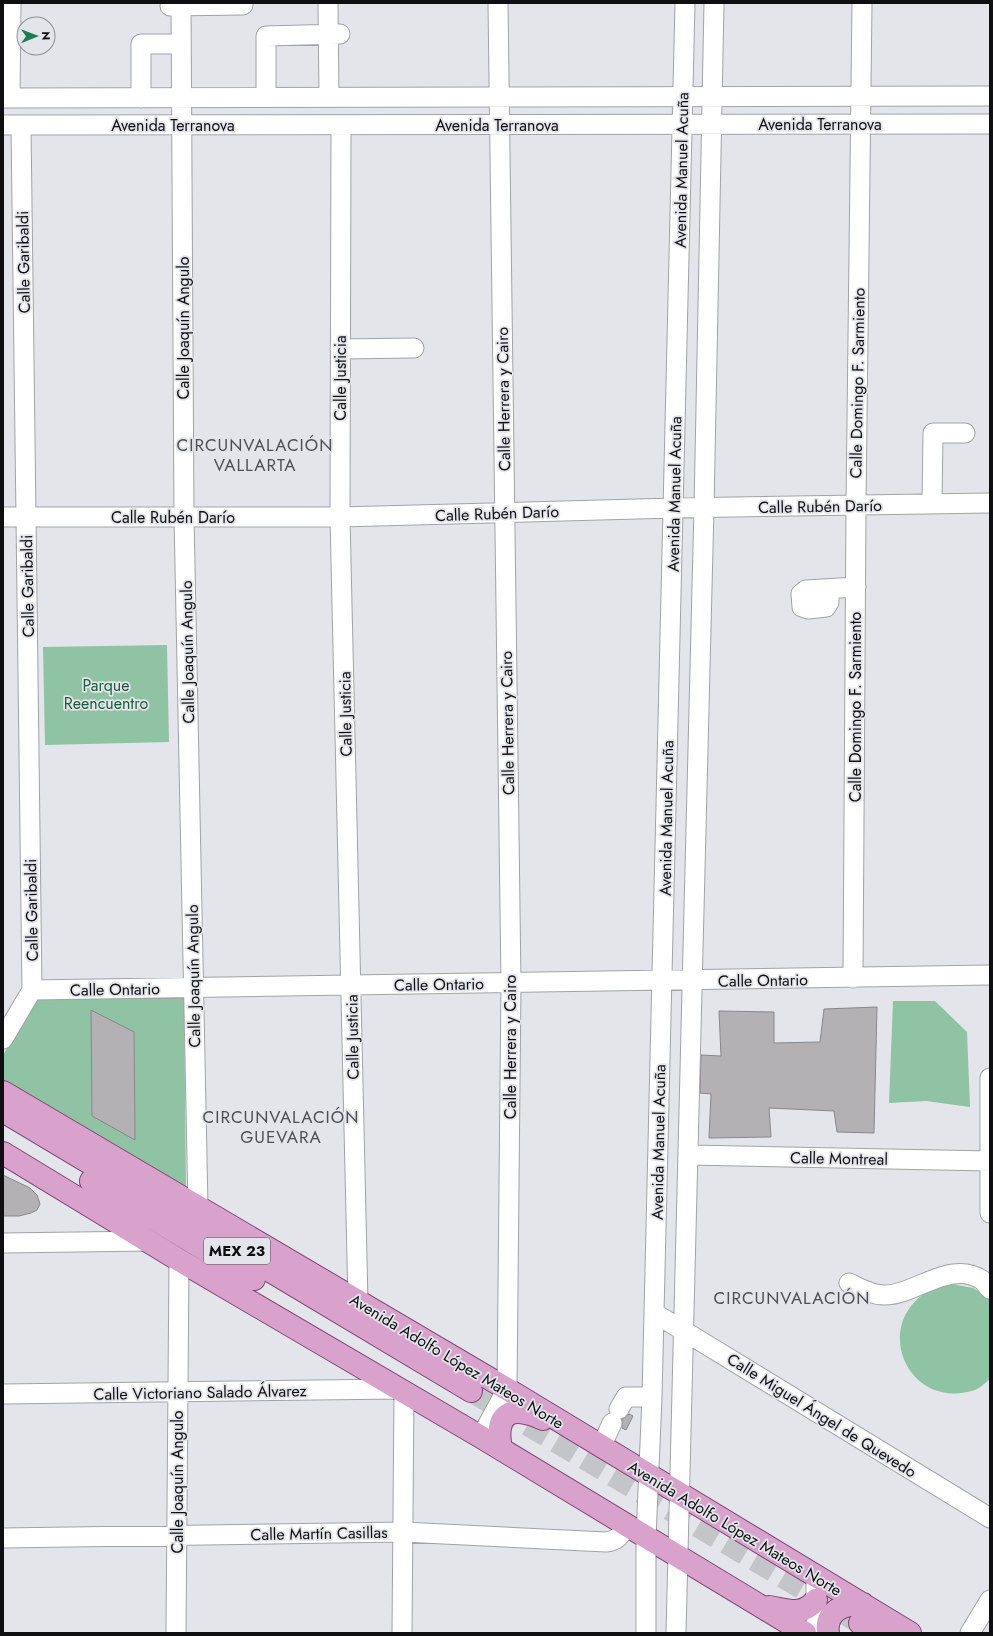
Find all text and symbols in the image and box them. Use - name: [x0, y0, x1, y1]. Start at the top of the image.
- north arrow: [16, 16, 56, 56]
- text: N: [38, 31, 54, 40]
- street label: Avenida Manuel Acuña: [669, 92, 694, 248]
- street label: Avenida Terranova: [758, 113, 882, 136]
- street label: Avenida Terranova: [111, 114, 235, 137]
- street label: Avenida Terranova: [435, 114, 559, 137]
- street label: Calle Garibaldi: [11, 211, 36, 313]
- street label: Calle Joaquín Angulo: [172, 256, 195, 400]
- street label: Calle Domingo F. Sarmiento: [844, 287, 871, 479]
- street label: Calle Herrera y Cairo: [491, 326, 516, 471]
- street label: Calle Justicia: [329, 335, 352, 421]
- street label: Avenida Manuel Acuña: [662, 416, 687, 572]
- district label: CIRCUNVALACIÓN VALLARTA: [177, 433, 333, 477]
- street label: Calle Rubén Darío: [758, 494, 882, 519]
- street label: Calle Rubén Darío: [435, 500, 560, 527]
- street label: Calle Rubén Darío: [111, 506, 235, 529]
- street label: Calle Garibaldi: [15, 535, 40, 637]
- street label: Calle Joaquín Angulo: [175, 580, 200, 724]
- street label: Calle Domingo F. Sarmiento: [844, 611, 867, 802]
- street label: Calle Herrera y Cairo: [495, 650, 520, 795]
- street label: Calle Justicia: [333, 671, 358, 757]
- park label: Parque Reencuentro: [64, 674, 148, 715]
- street label: Avenida Manuel Acuña: [654, 740, 679, 896]
- street label: Calle Garibaldi: [19, 859, 44, 961]
- street label: Calle Joaquín Angulo: [181, 904, 206, 1048]
- street label: Calle Ontario: [718, 968, 808, 993]
- street label: Calle Ontario: [394, 972, 484, 997]
- street label: Calle Herrera y Cairo: [499, 975, 522, 1119]
- street label: Calle Ontario: [70, 977, 160, 1002]
- street label: Calle Justicia: [340, 994, 365, 1080]
- street label: Avenida Manuel Acuña: [646, 1064, 671, 1220]
- district label: CIRCUNVALACIÓN GUEVARA: [203, 1105, 359, 1149]
- street label: Calle Montreal: [790, 1146, 888, 1171]
- road number: MEX 23: [204, 1238, 270, 1264]
- district label: CIRCUNVALACIÓN: [714, 1286, 870, 1310]
- street label: Avenida Adolfo López Mateos Norte: [345, 1288, 568, 1435]
- street label: Calle Miguel Ángel de Quevedo: [723, 1348, 921, 1483]
- street label: Calle Victoriano Salado Álvarez: [93, 1379, 308, 1406]
- street label: Calle Joaquín Angulo: [166, 1410, 189, 1554]
- street label: Avenida Adolfo López Mateos Norte: [623, 1455, 846, 1602]
- street label: Calle Martín Casillas: [250, 1521, 388, 1546]

